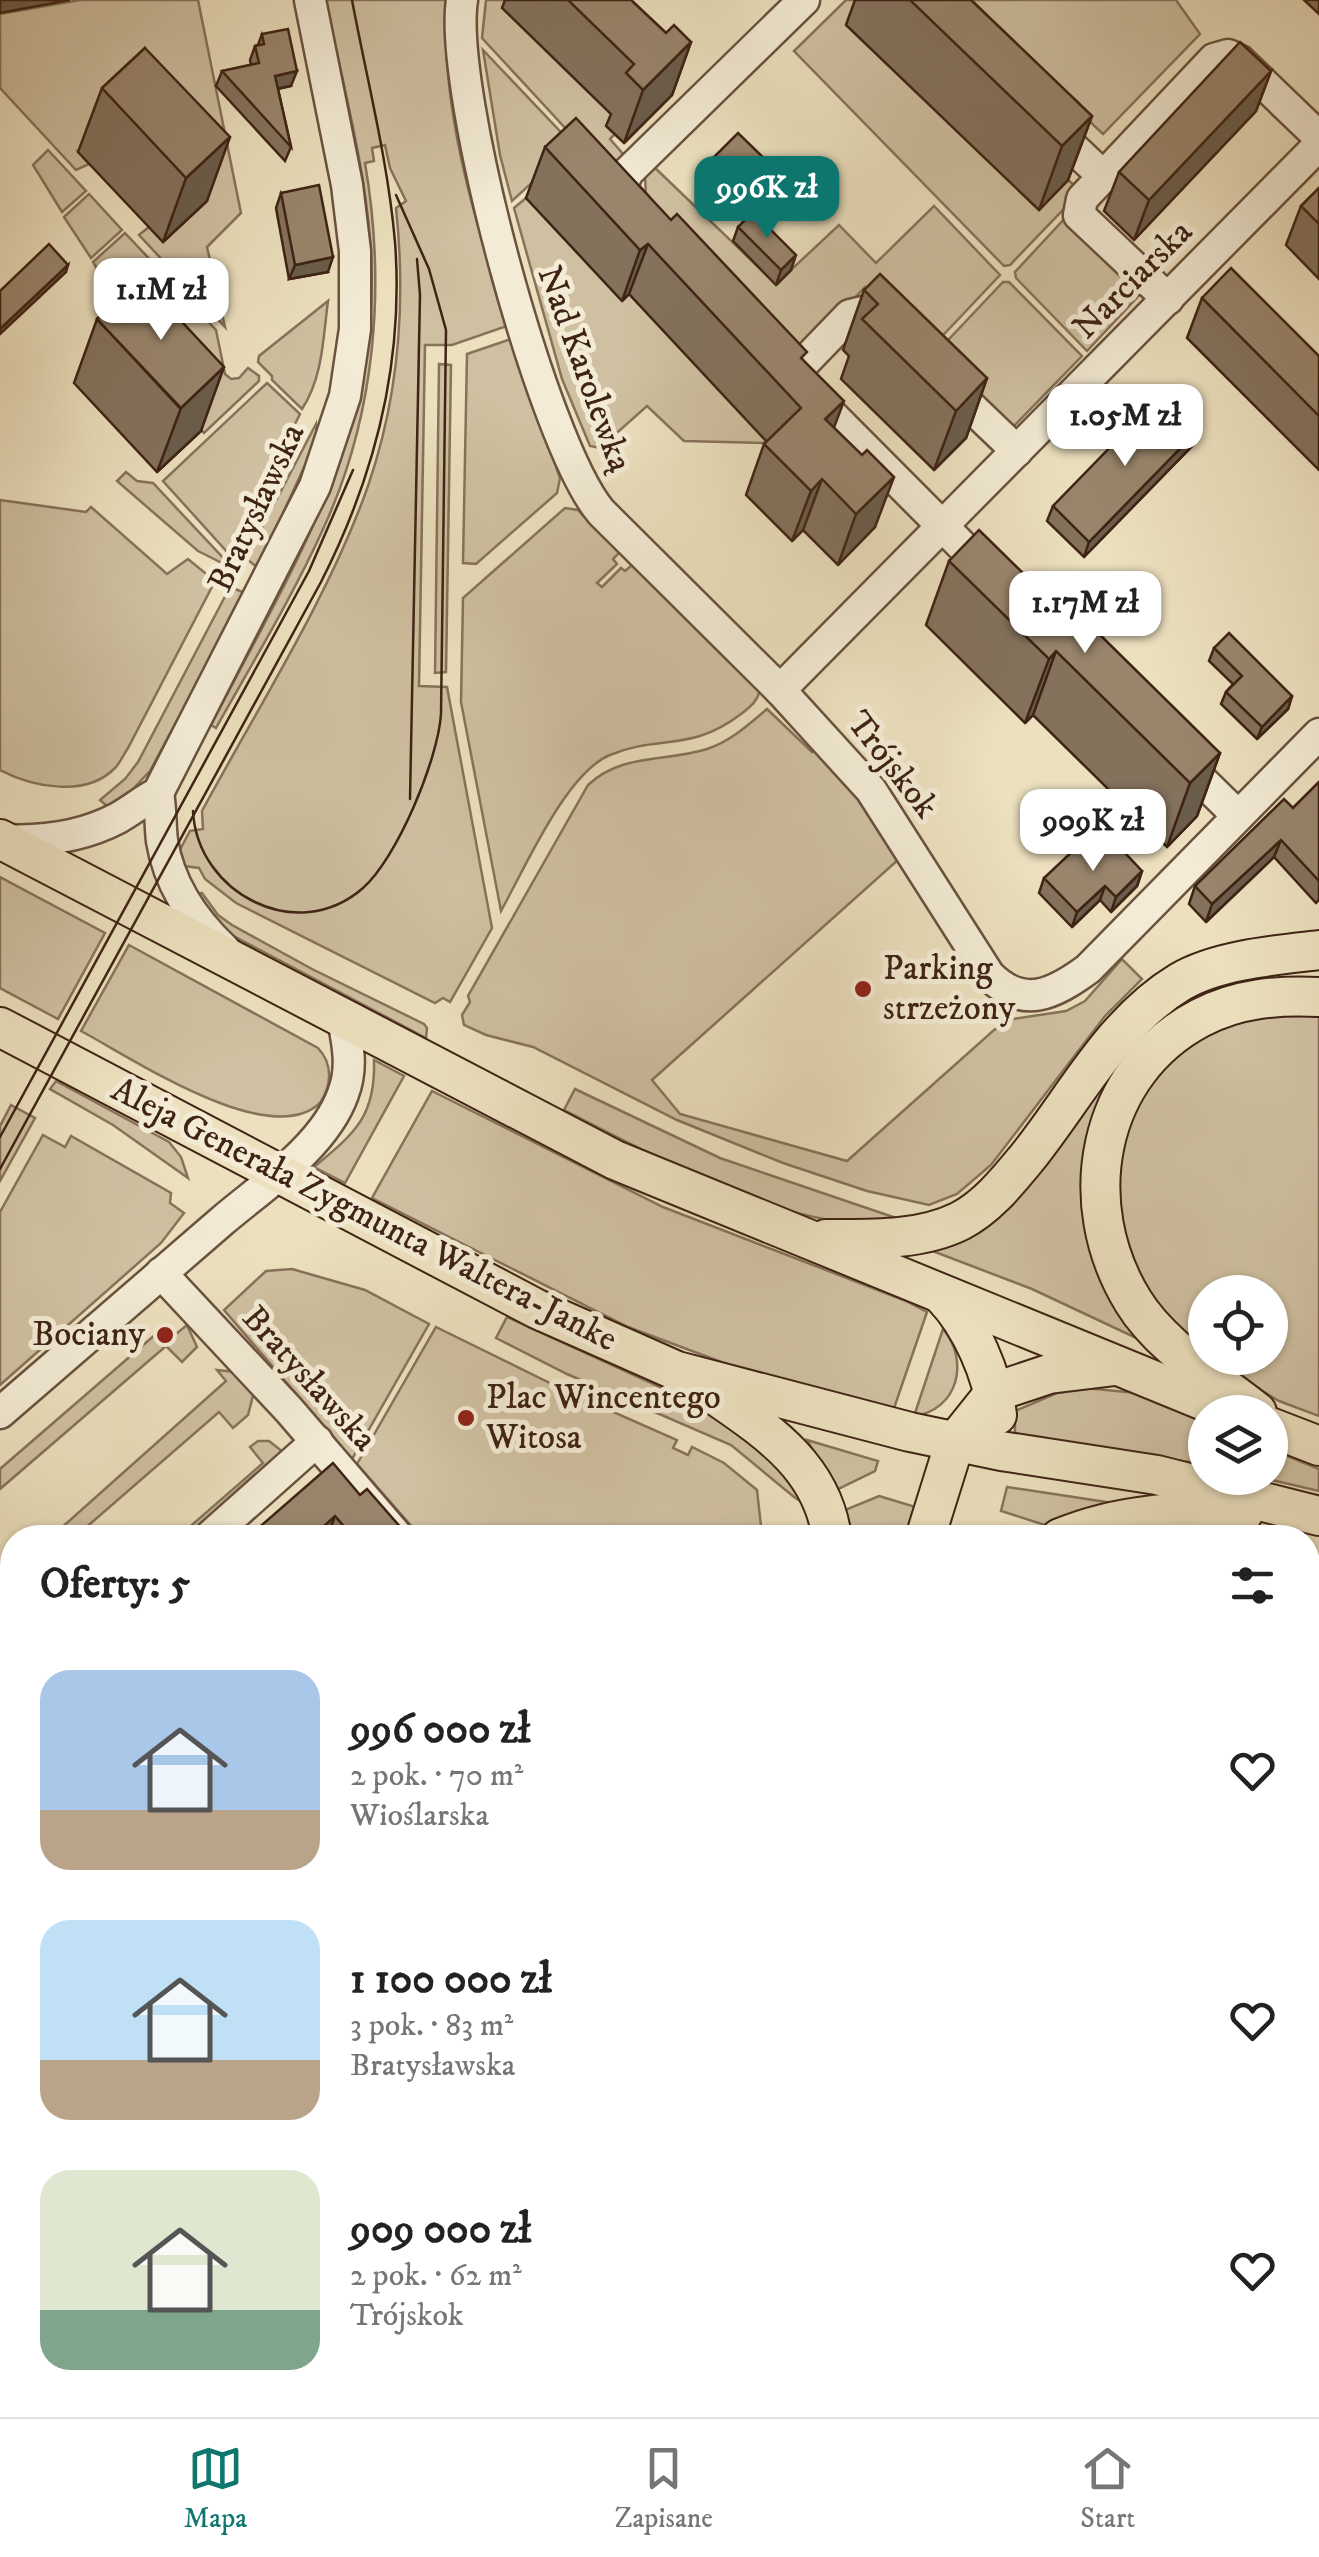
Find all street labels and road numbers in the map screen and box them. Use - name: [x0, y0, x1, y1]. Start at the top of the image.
- street label: Narciarska: [1064, 211, 1202, 349]
- street label: Nad Karolewką: [526, 260, 642, 479]
- street label: Bratysławska: [199, 417, 315, 599]
- street label: Trójskok: [836, 702, 948, 828]
- street label: Aleja Generała Zygmunta Waltera-Janke: [104, 1068, 624, 1362]
- street label: Bratysławska: [232, 1297, 386, 1461]

